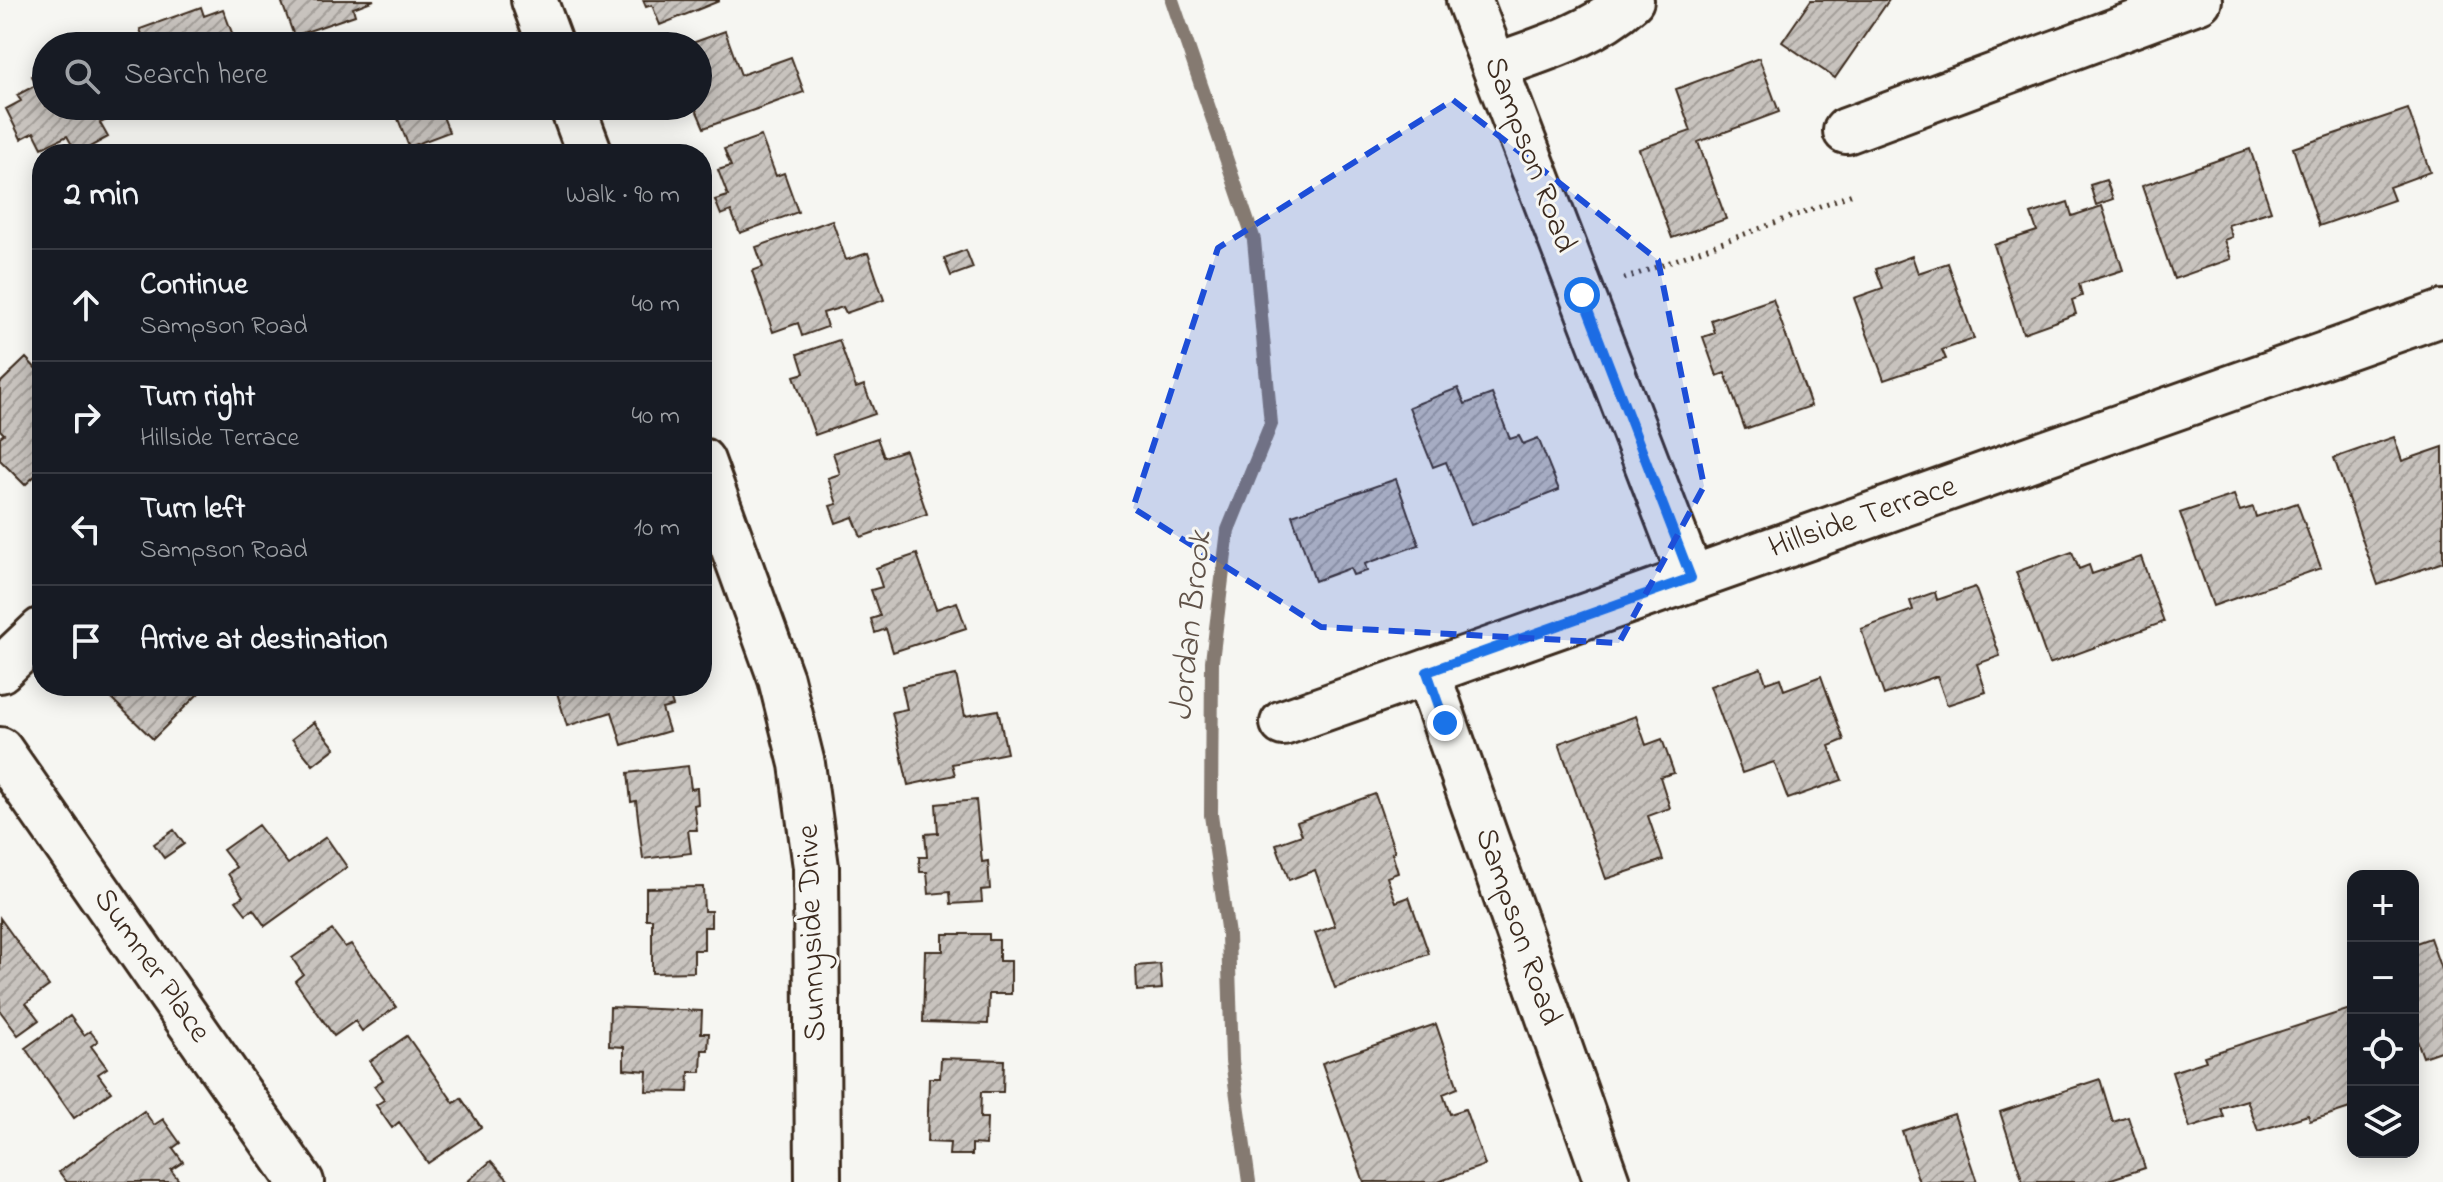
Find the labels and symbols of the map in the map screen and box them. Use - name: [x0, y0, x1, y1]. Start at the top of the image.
- street label: Sampson Road: [1470, 50, 1588, 260]
- route start: [1564, 277, 1600, 313]
- street label: Hillside Terrace: [1763, 464, 1964, 572]
- water label: Jordan Brook: [1157, 527, 1227, 723]
- route end: [1427, 705, 1463, 741]
- street label: Sampson Road: [1461, 822, 1573, 1032]
- street label: Sunnyside Drive: [786, 823, 840, 1042]
- street label: Sumner Place: [80, 879, 222, 1054]

